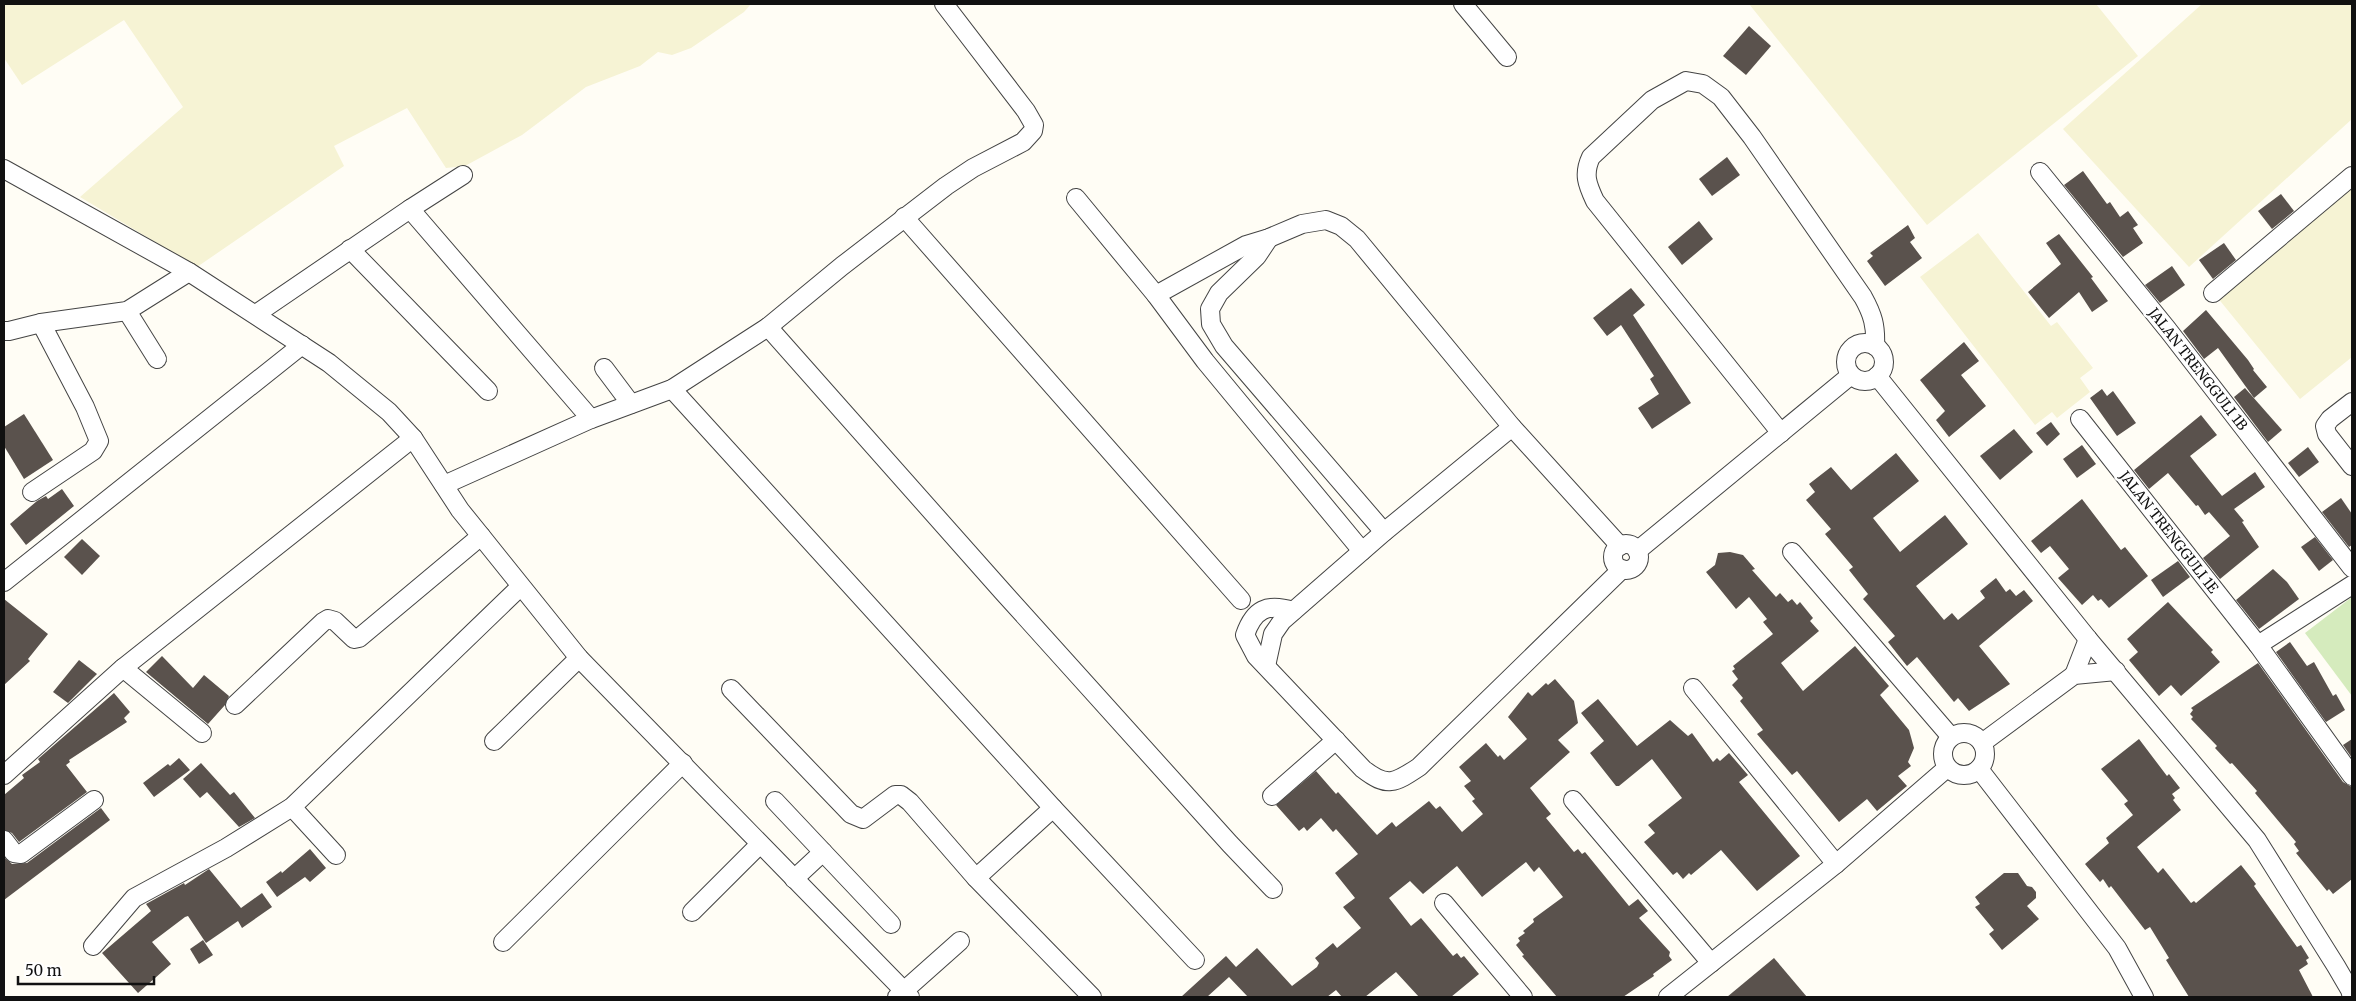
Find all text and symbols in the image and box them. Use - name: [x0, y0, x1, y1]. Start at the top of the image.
- street label: JALAN TRENGGULI 1B: [2144, 303, 2251, 434]
- street label: JALAN TRENGGULI 1E: [2115, 466, 2222, 597]
- scale bar: [18, 954, 154, 986]
- text: 50 m: [25, 961, 62, 980]

